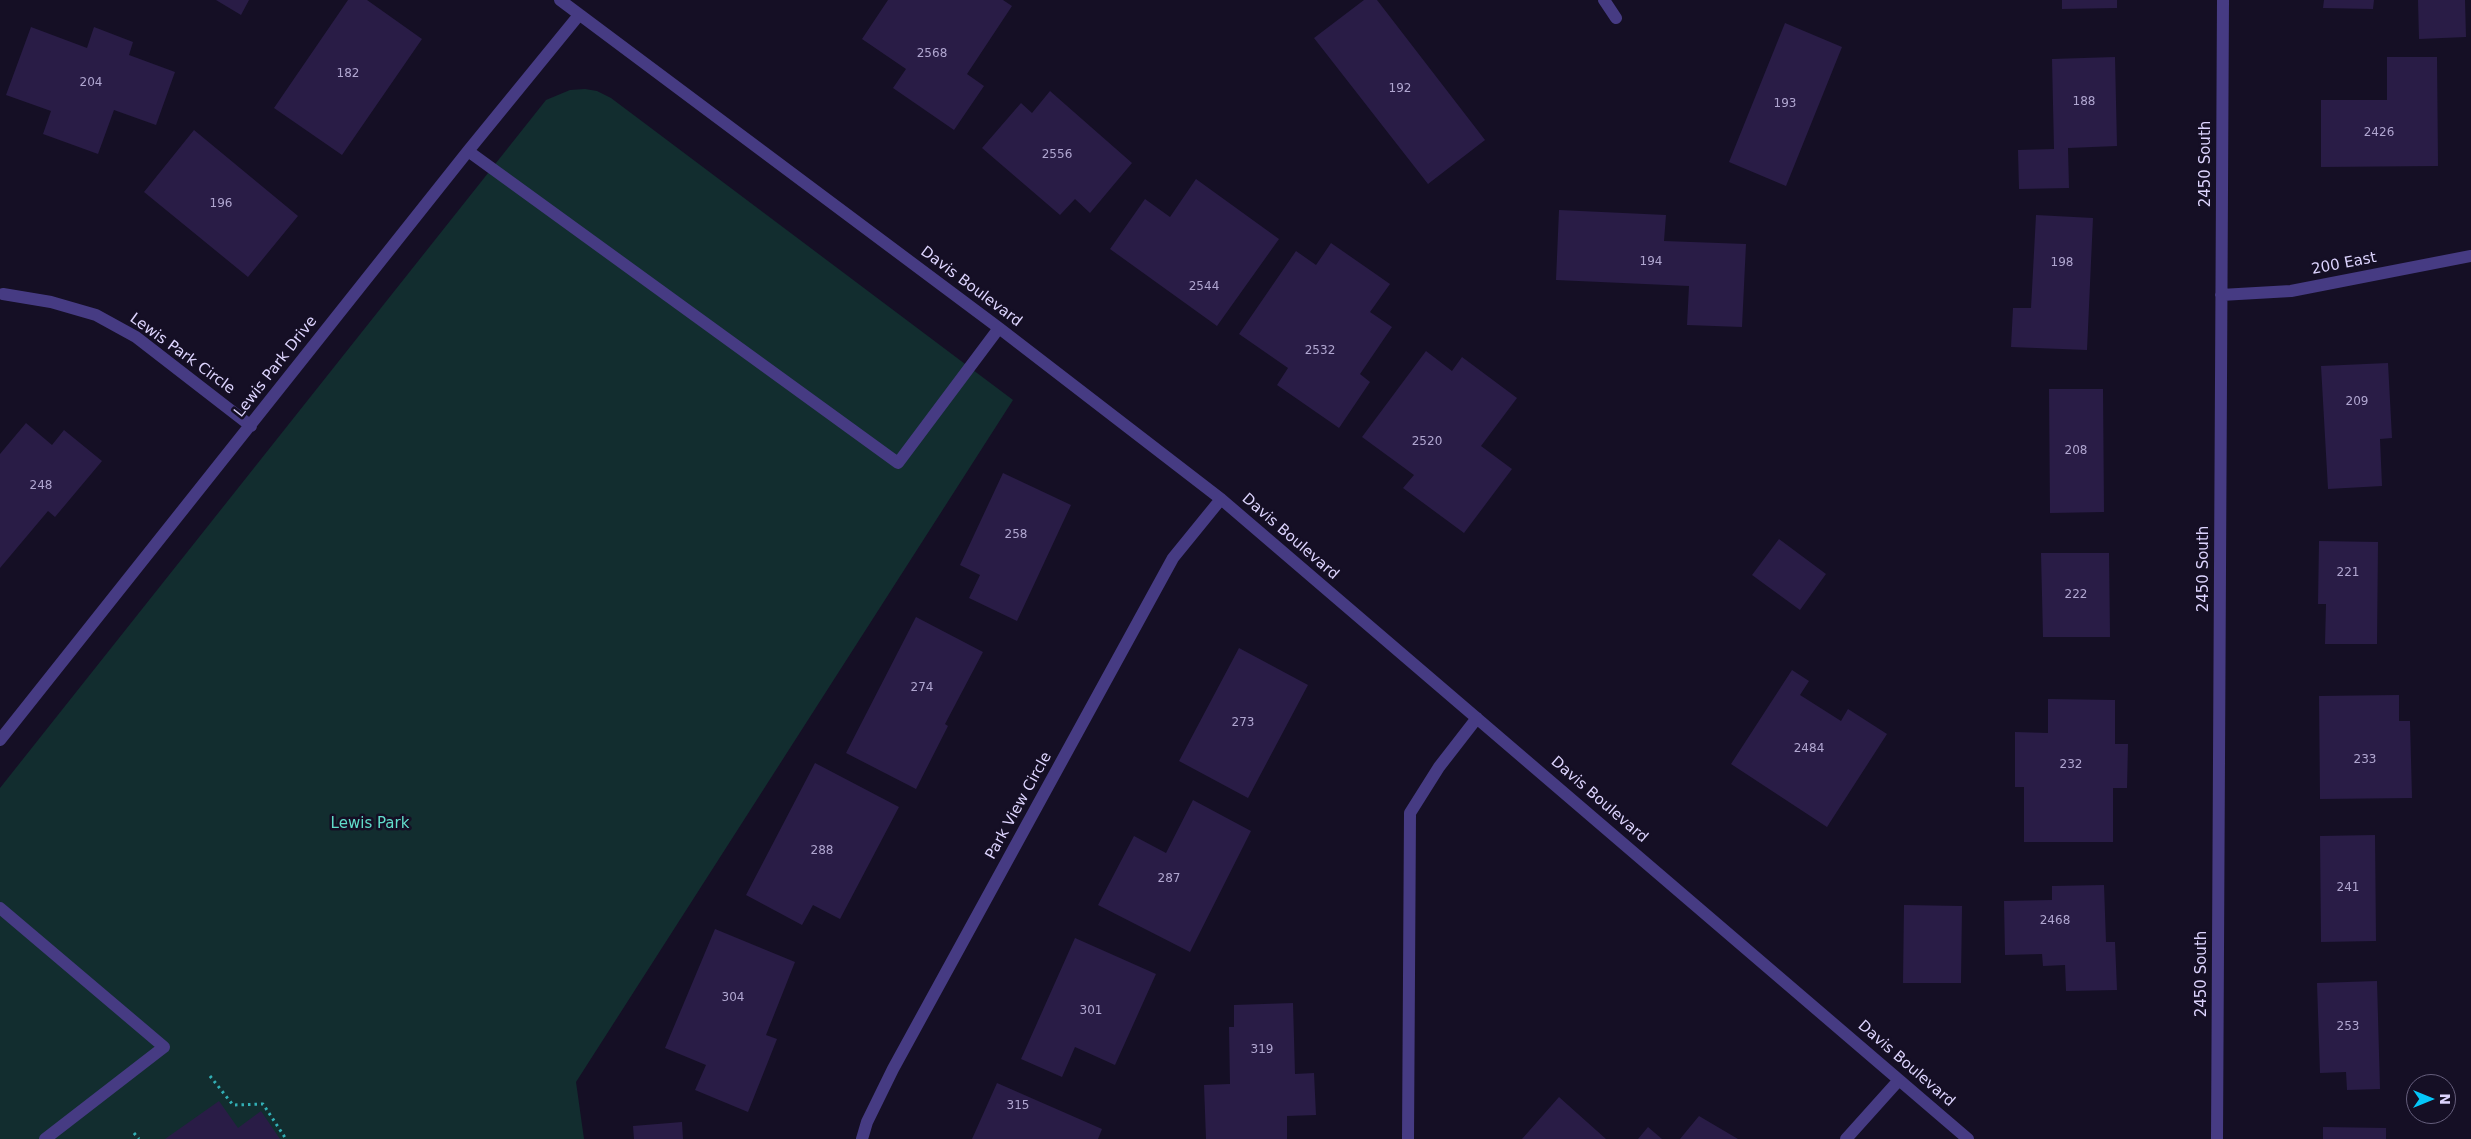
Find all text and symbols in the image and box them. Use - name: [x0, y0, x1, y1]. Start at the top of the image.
- house number: 2568: [917, 47, 947, 61]
- house number: 182: [337, 67, 359, 81]
- house number: 204: [80, 76, 102, 90]
- house number: 192: [1389, 82, 1411, 96]
- house number: 188: [2073, 95, 2095, 109]
- house number: 193: [1774, 97, 1796, 111]
- street label: 2450 South: [2197, 121, 2215, 207]
- house number: 2426: [2364, 126, 2394, 140]
- house number: 2556: [1042, 148, 1072, 162]
- house number: 196: [210, 197, 232, 211]
- street label: Davis Boulevard: [917, 243, 1025, 331]
- street label: 200 East: [2310, 249, 2378, 279]
- house number: 194: [1640, 255, 1662, 269]
- house number: 198: [2051, 256, 2073, 270]
- house number: 2544: [1189, 280, 1219, 294]
- street label: Lewis Park Circle: [126, 310, 238, 398]
- street label: Lewis Park Drive: [231, 313, 321, 421]
- house number: 2532: [1305, 344, 1335, 358]
- house number: 209: [2346, 395, 2368, 409]
- house number: 2520: [1412, 435, 1442, 449]
- house number: 208: [2065, 444, 2087, 458]
- house number: 248: [30, 479, 52, 493]
- street label: Davis Boulevard: [1238, 490, 1342, 584]
- street label: 2450 South: [2195, 526, 2213, 612]
- house number: 258: [1005, 528, 1027, 542]
- house number: 221: [2337, 566, 2359, 580]
- house number: 222: [2065, 588, 2087, 602]
- house number: 274: [911, 681, 933, 695]
- house number: 273: [1232, 716, 1254, 730]
- house number: 2484: [1794, 742, 1824, 756]
- street label: Park View Circle: [982, 749, 1056, 863]
- street label: Davis Boulevard: [1547, 753, 1651, 847]
- house number: 233: [2354, 753, 2376, 767]
- house number: 232: [2060, 758, 2082, 772]
- park label: Lewis Park: [331, 815, 409, 833]
- house number: 288: [811, 844, 833, 858]
- house number: 287: [1158, 872, 1180, 886]
- house number: 241: [2337, 881, 2359, 895]
- house number: 2468: [2040, 914, 2070, 928]
- street label: 2450 South: [2193, 931, 2211, 1017]
- house number: 304: [722, 991, 744, 1005]
- house number: 301: [1080, 1004, 1102, 1018]
- street label: Davis Boulevard: [1854, 1017, 1958, 1111]
- house number: 253: [2337, 1020, 2359, 1034]
- house number: 319: [1251, 1043, 1273, 1057]
- north arrow: [2406, 1074, 2456, 1124]
- text: N: [2437, 1093, 2453, 1105]
- house number: 315: [1007, 1099, 1029, 1113]

